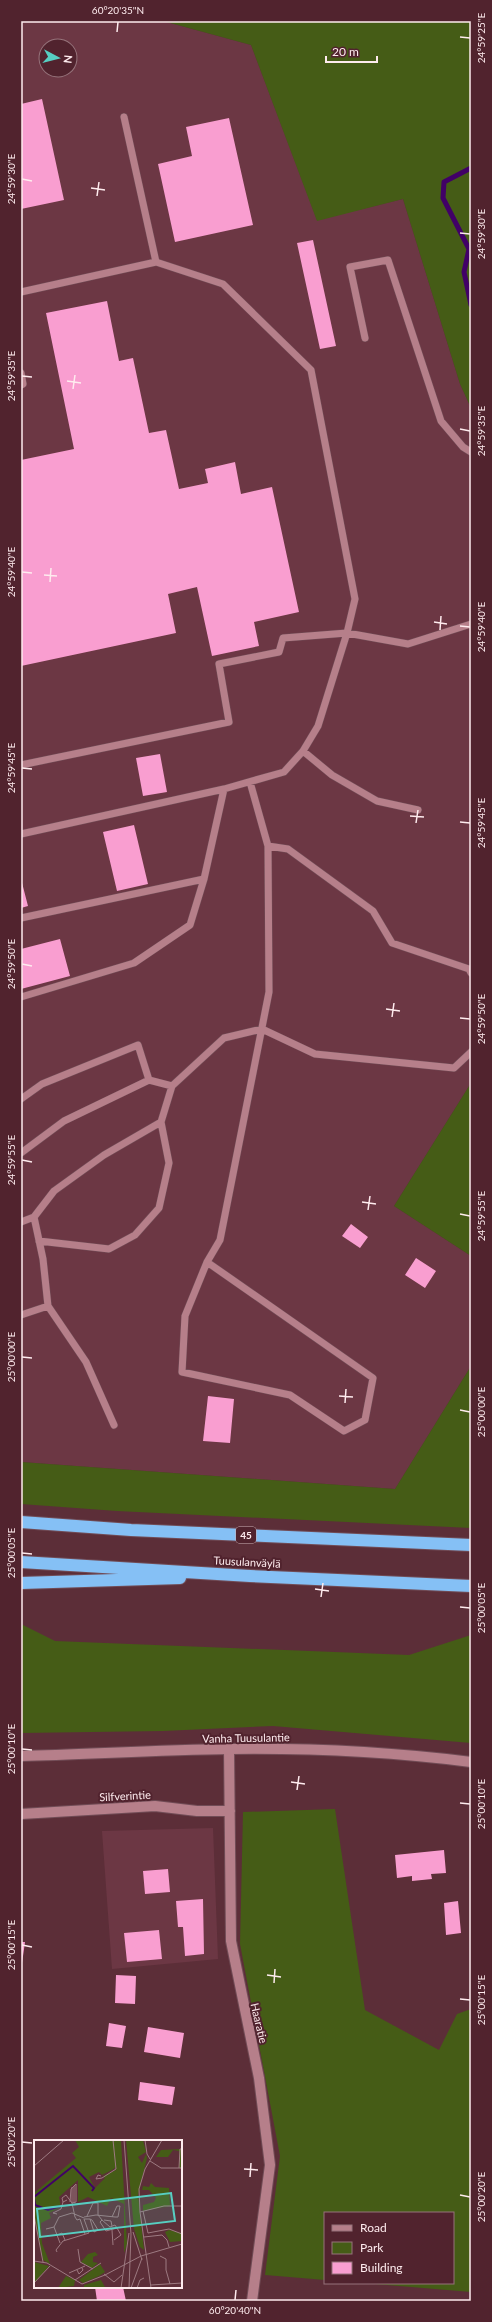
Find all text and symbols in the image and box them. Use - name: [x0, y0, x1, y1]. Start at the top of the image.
- text: 60°20'35"N: [92, 4, 144, 16]
- text: 24°59'25"E: [475, 13, 487, 63]
- north arrow: [38, 38, 78, 78]
- scale bar: [326, 38, 377, 64]
- text: 20 m: [332, 44, 359, 59]
- text: N: [61, 54, 75, 64]
- text: 24°59'30"E: [5, 154, 17, 204]
- text: 24°59'30"E: [475, 209, 487, 259]
- text: 24°59'35"E: [5, 351, 17, 401]
- text: 24°59'35"E: [475, 406, 487, 456]
- text: 24°59'40"E: [5, 547, 17, 597]
- text: 24°59'40"E: [475, 602, 487, 652]
- text: 24°59'45"E: [5, 743, 17, 793]
- text: 24°59'45"E: [475, 798, 487, 848]
- text: 24°59'50"E: [5, 939, 17, 989]
- text: 24°59'50"E: [475, 994, 487, 1044]
- text: 24°59'55"E: [5, 1135, 17, 1185]
- text: 24°59'55"E: [475, 1191, 487, 1241]
- text: 25°00'00"E: [5, 1332, 17, 1382]
- text: 25°00'00"E: [475, 1387, 487, 1437]
- road number: 45: [236, 1527, 256, 1543]
- text: 25°00'05"E: [5, 1528, 17, 1578]
- street label: Tuusulanväylä: [213, 1553, 281, 1570]
- text: 25°00'05"E: [475, 1583, 487, 1633]
- text: 25°00'10"E: [5, 1724, 17, 1774]
- street label: Vanha Tuusulantie: [202, 1730, 290, 1745]
- text: 25°00'10"E: [475, 1779, 487, 1829]
- street label: Silfverintie: [99, 1788, 151, 1803]
- text: 25°00'15"E: [5, 1920, 17, 1970]
- text: 25°00'15"E: [475, 1975, 487, 2025]
- street label: Haaratie: [249, 2001, 270, 2045]
- text: 25°00'20"E: [5, 2117, 17, 2167]
- inset map: [34, 2140, 182, 2288]
- text: 25°00'20"E: [475, 2172, 487, 2222]
- legend: [324, 2212, 454, 2284]
- text: Road: [360, 2220, 387, 2235]
- text: Park: [360, 2240, 384, 2255]
- text: Building: [360, 2260, 403, 2275]
- text: 60°20'40"N: [209, 2304, 261, 2316]

